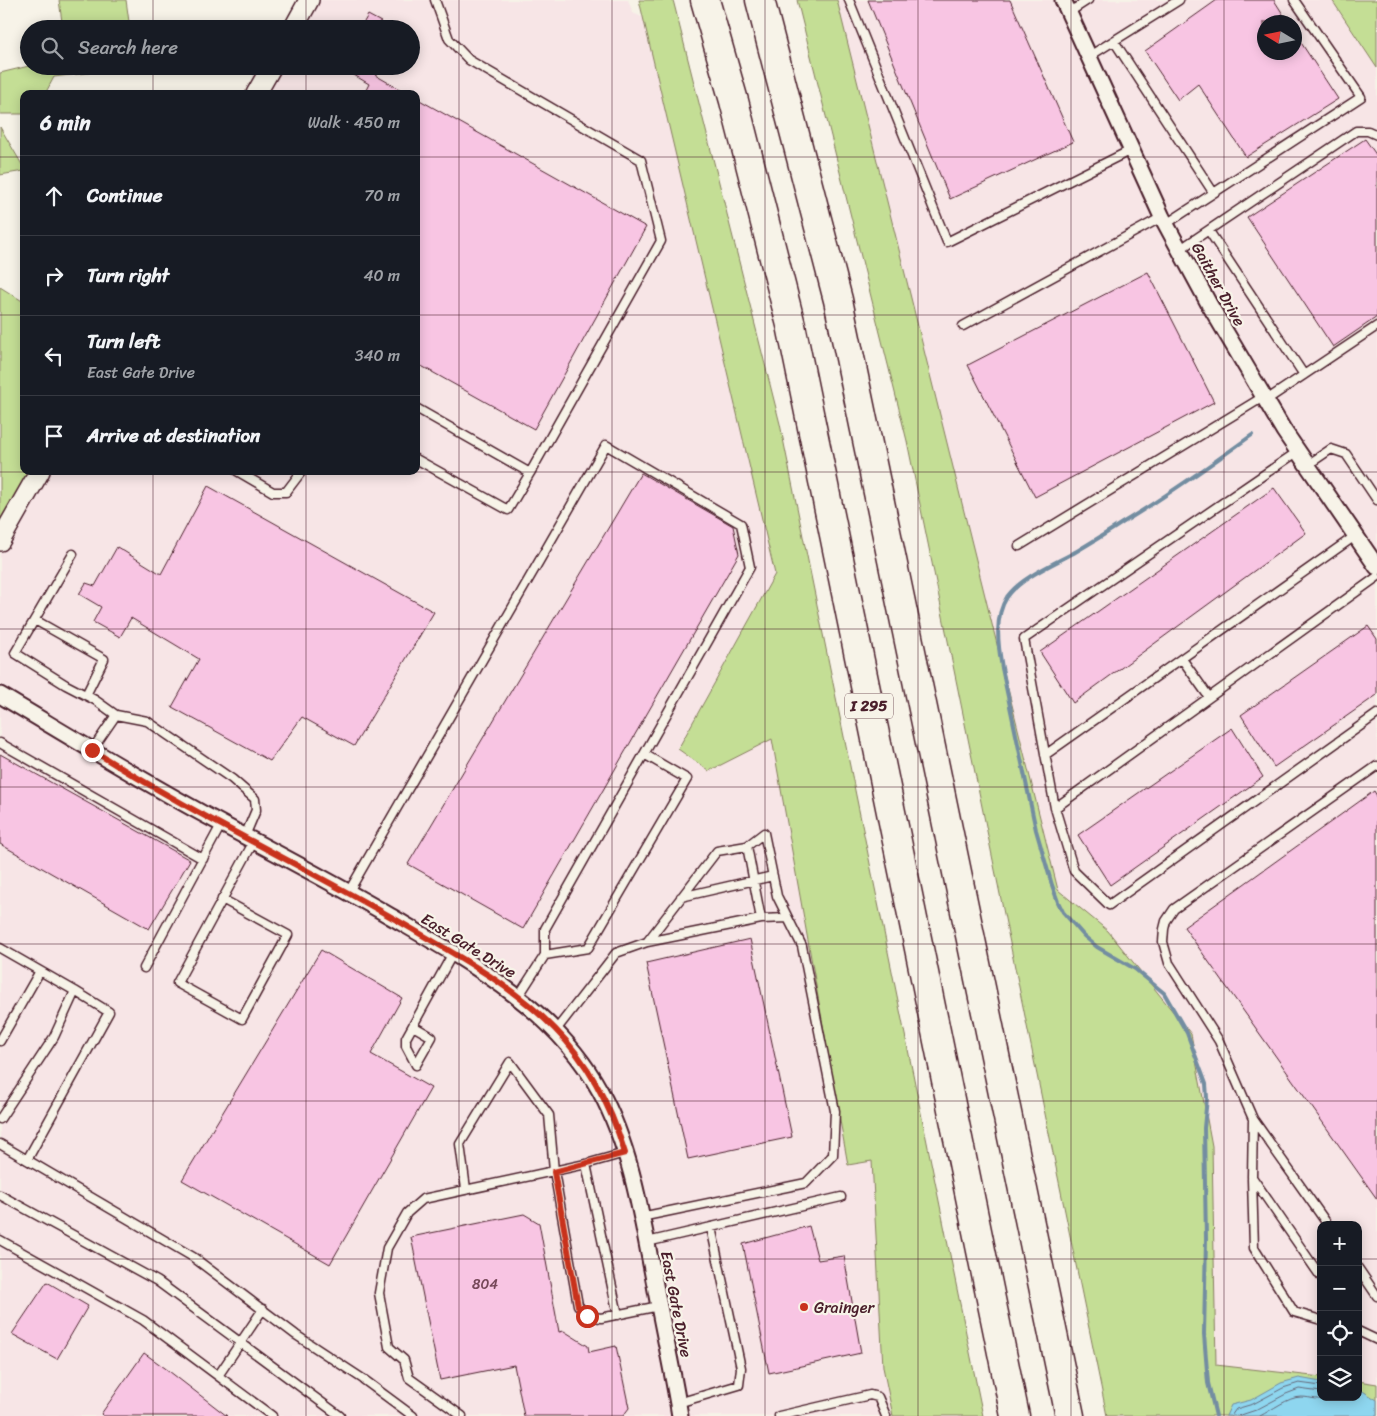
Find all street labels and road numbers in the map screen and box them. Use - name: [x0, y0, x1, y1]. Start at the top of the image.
- street label: Gaither Drive: [1183, 237, 1254, 332]
- road number: I 295: [845, 694, 893, 718]
- street label: East Gate Drive: [415, 905, 522, 986]
- street label: East Gate Drive: [652, 1248, 701, 1360]

